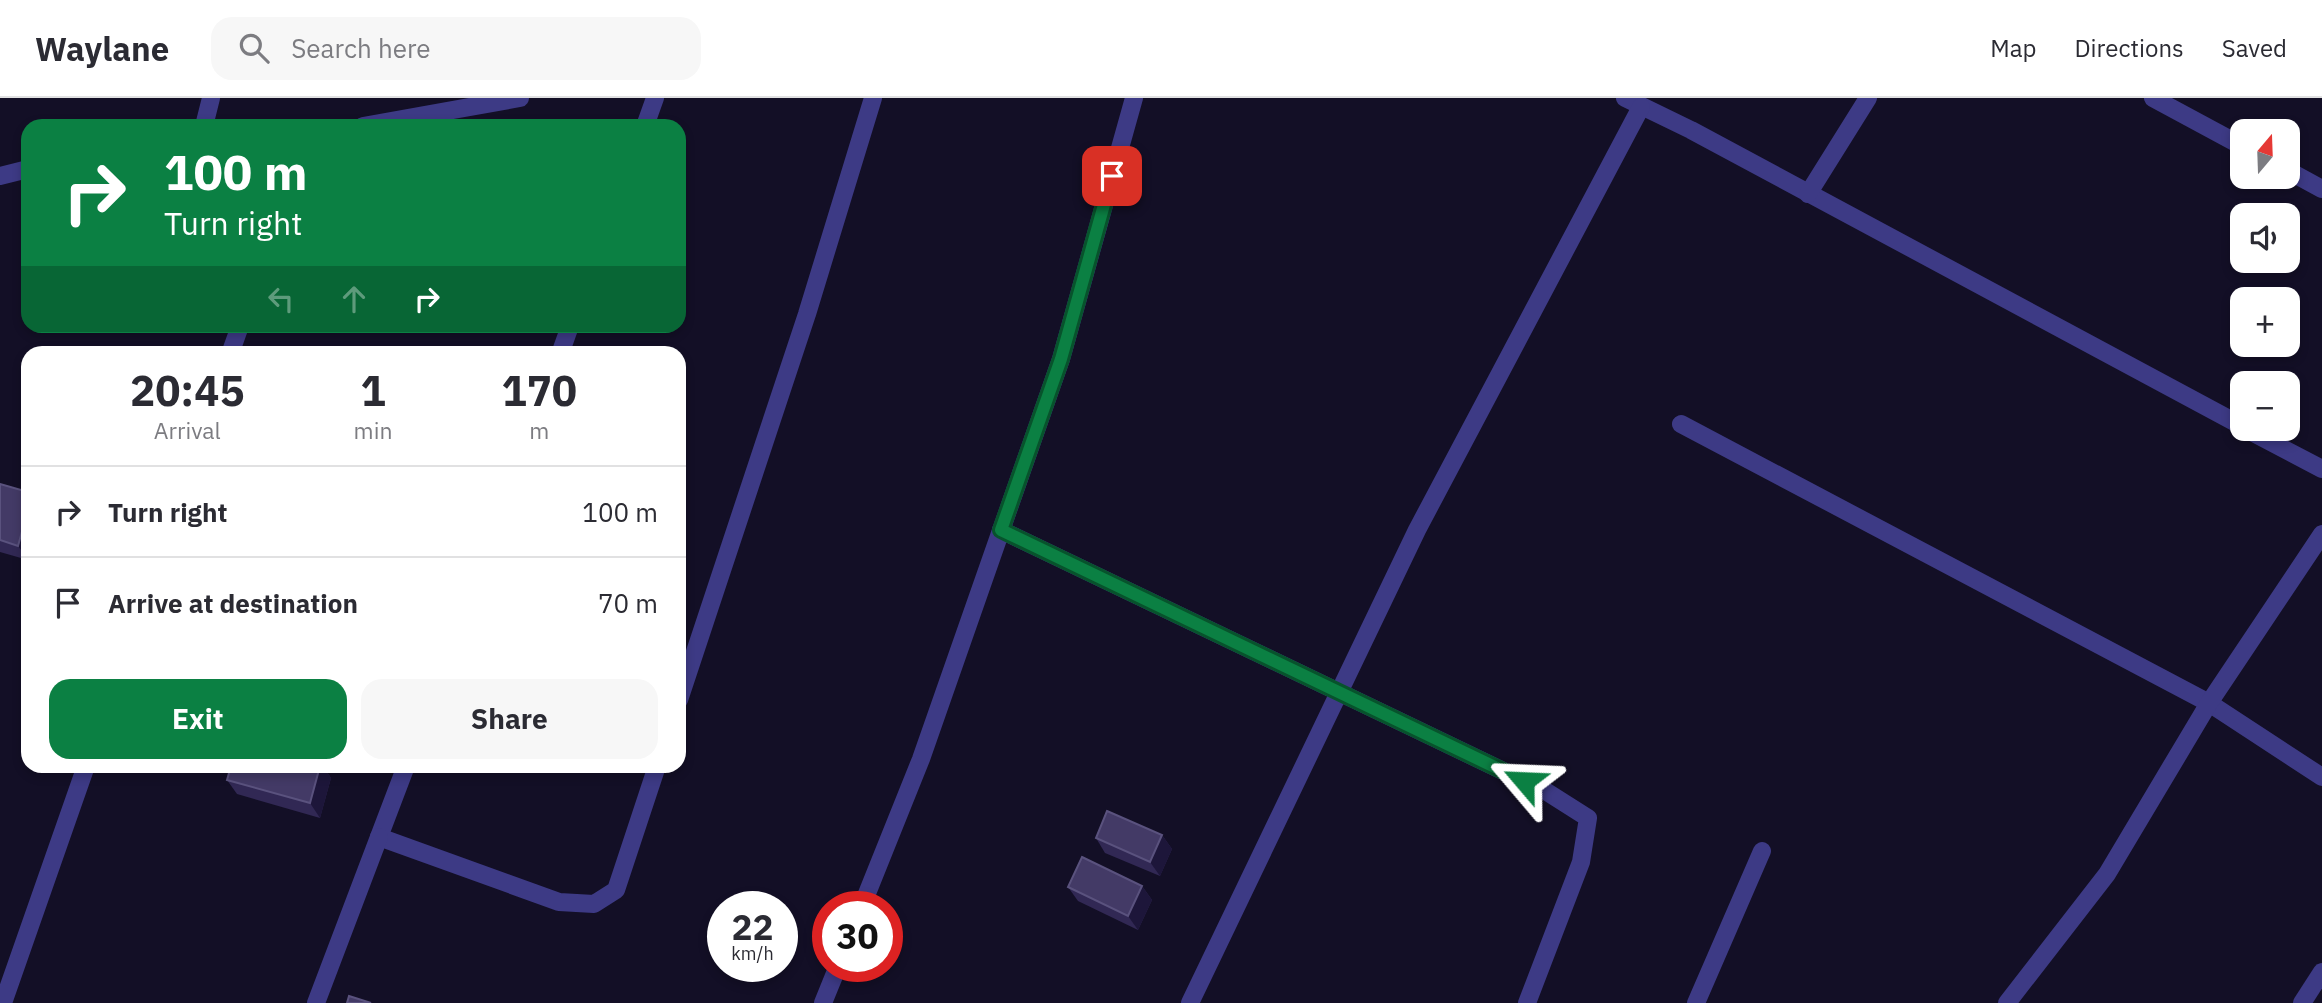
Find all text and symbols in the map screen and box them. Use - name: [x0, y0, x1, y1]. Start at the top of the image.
- search box: [211, 17, 701, 80]
- text: Waylane: [35, 27, 169, 70]
- icon: search: [235, 29, 273, 67]
- text: Search here: [291, 31, 431, 65]
- text: Map: [1990, 32, 2036, 64]
- text: Directions: [2074, 32, 2184, 64]
- text: Saved: [2222, 32, 2287, 64]
- north arrow: [2230, 119, 2300, 189]
- map controls: [2230, 119, 2300, 441]
- text: 100 m: [164, 140, 308, 203]
- pin: [1082, 146, 1142, 206]
- icon: right: [49, 147, 140, 238]
- icon: arrive: [1093, 157, 1131, 195]
- text: Turn right: [164, 202, 302, 244]
- button: sound: [2230, 203, 2300, 273]
- icon: left: [262, 280, 300, 318]
- icon: ahead: [335, 280, 373, 318]
- icon: right: [408, 280, 446, 318]
- button: +: [2230, 287, 2300, 357]
- text: 20:45: [130, 363, 245, 418]
- text: 1: [360, 363, 386, 418]
- text: 170: [501, 363, 577, 418]
- button: −: [2230, 371, 2300, 441]
- text: Arrival: [154, 415, 221, 445]
- text: min: [354, 415, 392, 445]
- text: m: [529, 415, 549, 445]
- icon: right: [49, 493, 87, 531]
- text: Turn right: [108, 495, 227, 529]
- text: 100 m: [582, 495, 658, 529]
- icon: arrive: [49, 584, 87, 622]
- text: Arrive at destination: [108, 586, 358, 620]
- text: 70 m: [598, 586, 658, 620]
- button: Exit: [49, 679, 347, 759]
- button: Share: [361, 679, 658, 759]
- position arrow: [1487, 744, 1561, 818]
- speed limit sign: 30: [812, 891, 903, 982]
- text: 22: [731, 904, 774, 950]
- text: km/h: [731, 942, 774, 965]

